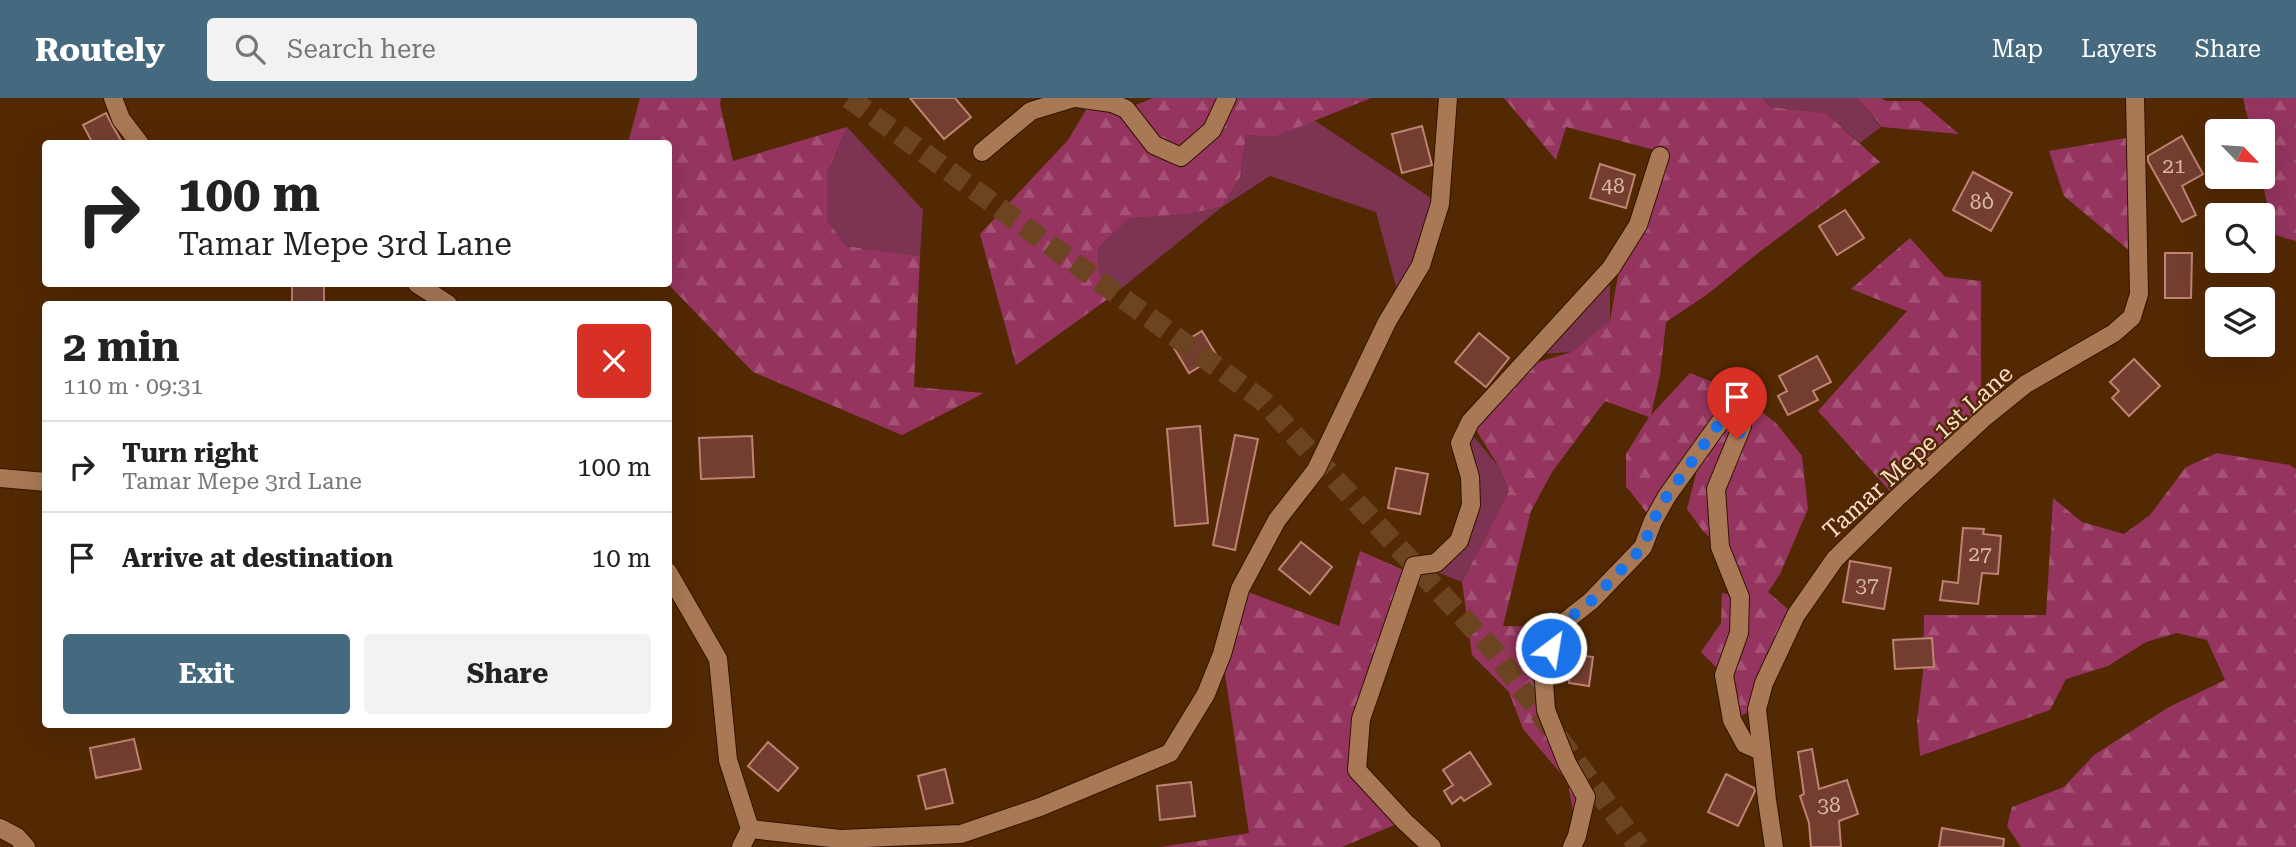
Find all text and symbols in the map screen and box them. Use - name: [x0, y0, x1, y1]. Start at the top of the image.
- search box: [207, 18, 697, 81]
- text: Routely: [35, 30, 165, 69]
- icon: search: [231, 30, 269, 68]
- text: Search here: [287, 34, 436, 64]
- text: Map: [1992, 35, 2043, 63]
- text: Layers: [2081, 35, 2157, 63]
- text: Share: [2195, 35, 2261, 63]
- north arrow: [2205, 119, 2275, 189]
- map controls: [2205, 119, 2275, 357]
- house number: 21: [2162, 154, 2186, 178]
- text: 100 m: [178, 166, 320, 223]
- icon: right: [63, 168, 154, 259]
- house number: 48: [1601, 174, 1625, 198]
- house number: 8ბ: [1970, 190, 1994, 214]
- button: search: [2205, 203, 2275, 273]
- text: Tamar Mepe 3rd Lane: [178, 225, 512, 263]
- button: layers: [2205, 287, 2275, 357]
- text: 2 min: [63, 322, 180, 371]
- button: close: [577, 324, 651, 398]
- street label: Tamar Mepe 1st Lane: [1817, 359, 2019, 545]
- pin: [1707, 367, 1767, 439]
- text: 110 m · 09:31: [63, 373, 203, 400]
- icon: arrive: [1718, 378, 1756, 416]
- text: Turn right: [122, 438, 258, 468]
- icon: right: [63, 448, 101, 486]
- text: 100 m: [577, 452, 651, 482]
- text: Tamar Mepe 3rd Lane: [122, 468, 362, 495]
- icon: arrive: [63, 539, 101, 577]
- house number: 27: [1968, 542, 1992, 566]
- text: Arrive at destination: [122, 543, 393, 573]
- text: 10 m: [592, 543, 651, 573]
- house number: 37: [1855, 573, 1879, 597]
- position arrow: [1514, 611, 1588, 685]
- button: Exit: [63, 634, 350, 714]
- button: Share: [364, 634, 651, 714]
- house number: 38: [1817, 793, 1841, 817]

